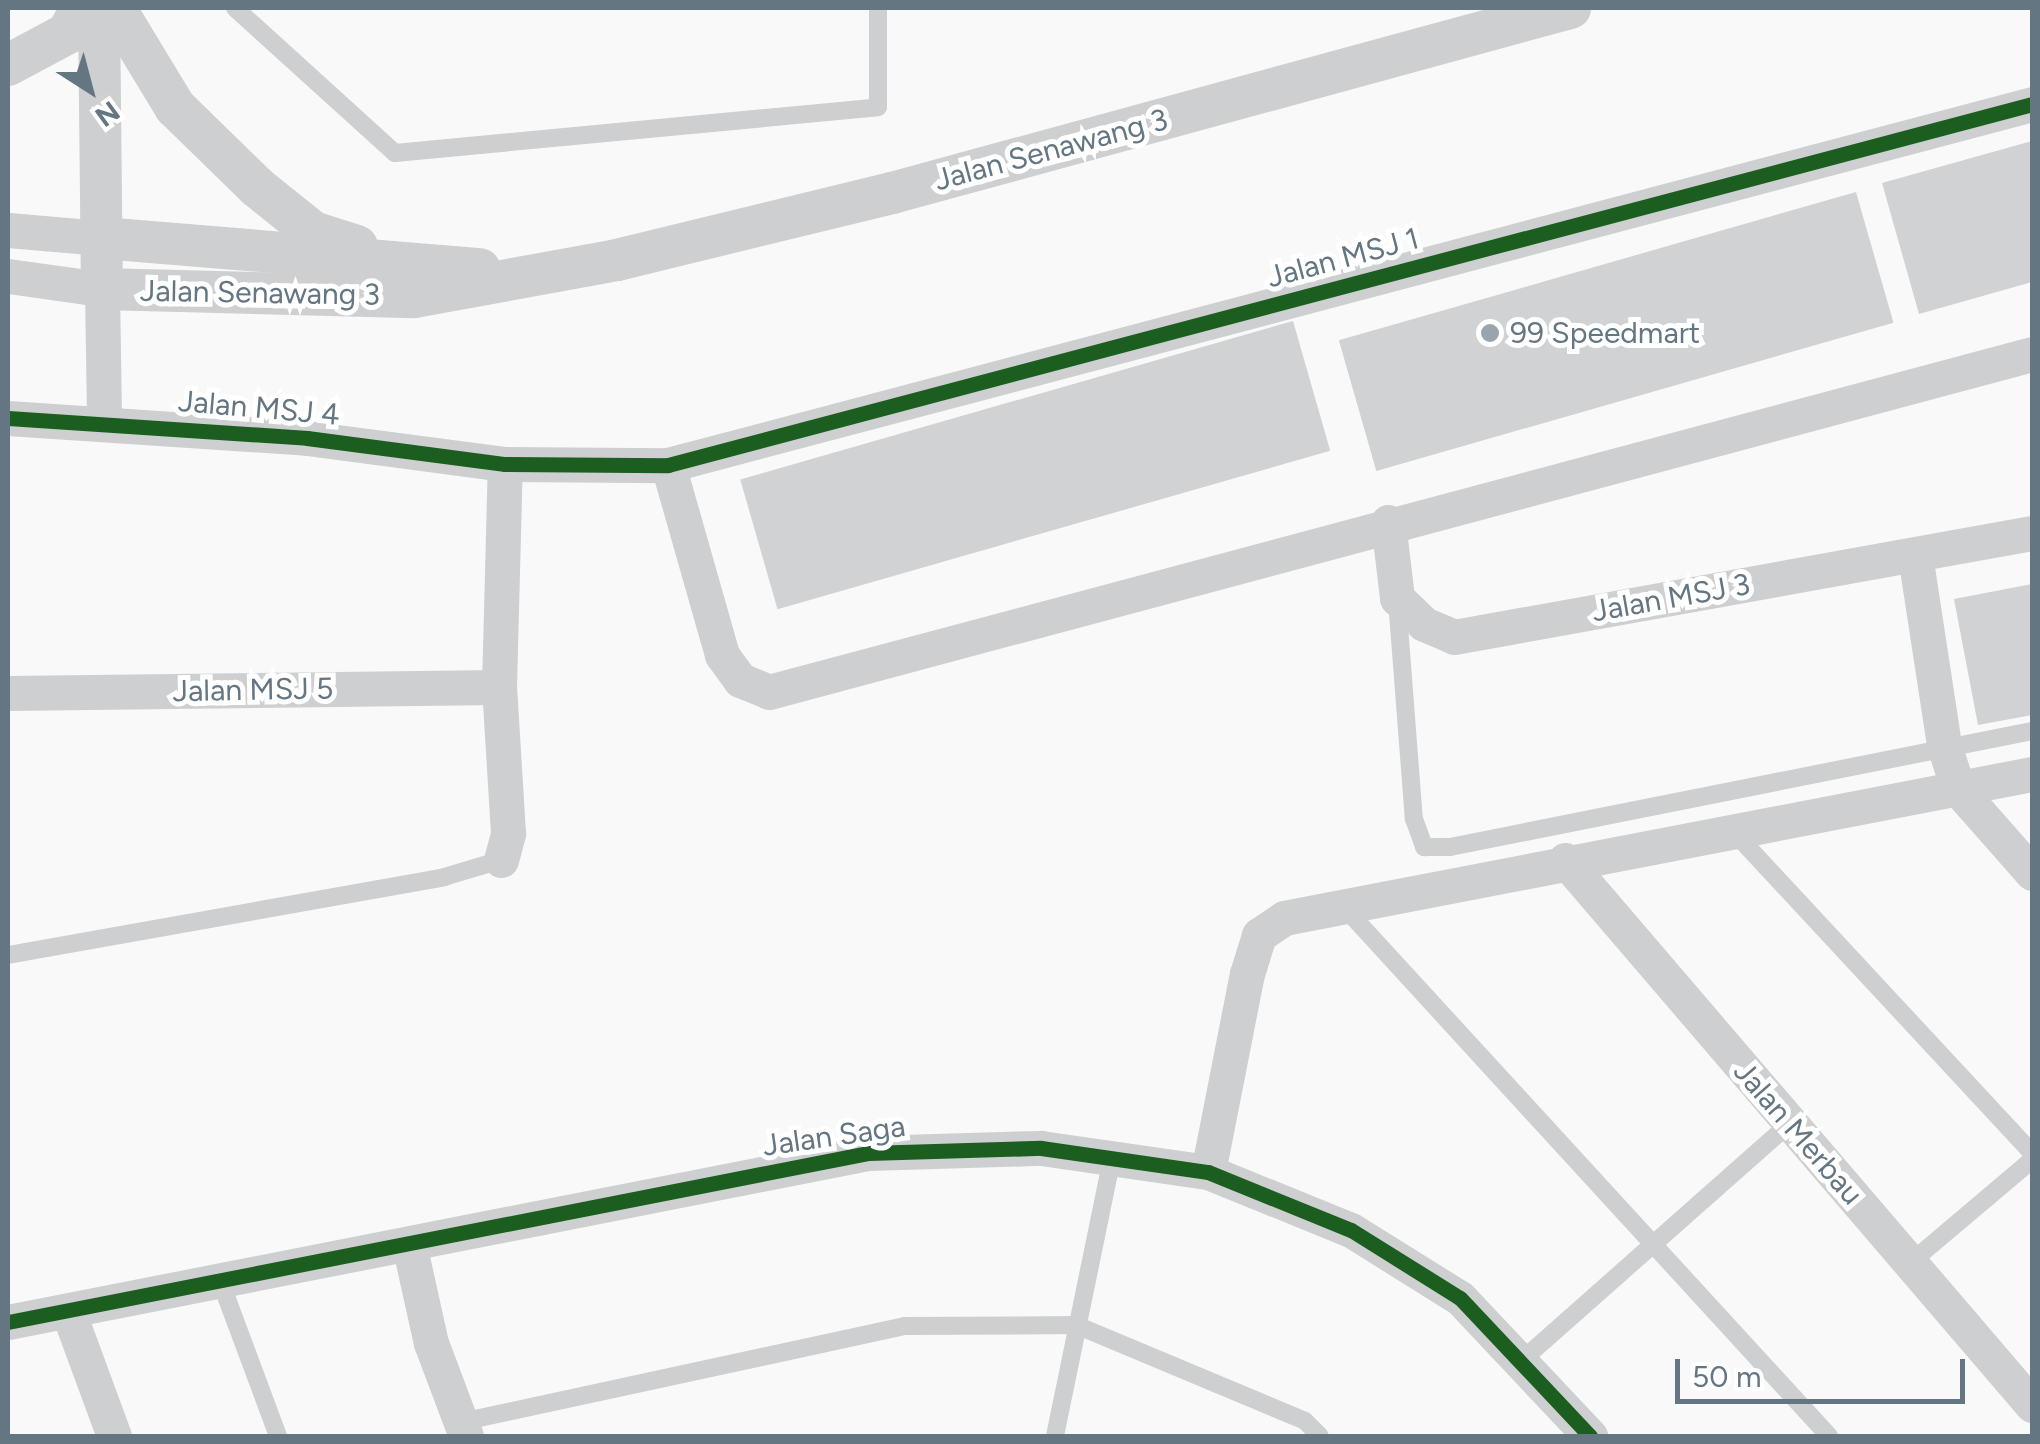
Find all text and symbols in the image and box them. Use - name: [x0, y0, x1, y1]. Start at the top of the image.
- north arrow: [40, 40, 140, 140]
- text: N: [89, 94, 126, 134]
- street label: Jalan Senawang 3: [930, 102, 1172, 198]
- street label: Jalan MSJ 1: [1263, 220, 1423, 296]
- street label: Jalan Senawang 3: [140, 273, 380, 313]
- place label: 99 Speedmart: [1510, 315, 1700, 351]
- marker: 99 Speedmart: [1479, 322, 1501, 344]
- street label: Jalan MSJ 4: [177, 383, 341, 433]
- street label: Jalan MSJ 3: [1589, 566, 1753, 630]
- street label: Jalan MSJ 5: [172, 671, 334, 709]
- street label: Jalan Merbau: [1726, 1054, 1870, 1212]
- street label: Jalan Saga: [760, 1108, 908, 1164]
- scale bar: [1680, 1339, 1970, 1401]
- text: 50 m: [1692, 1358, 1761, 1395]

